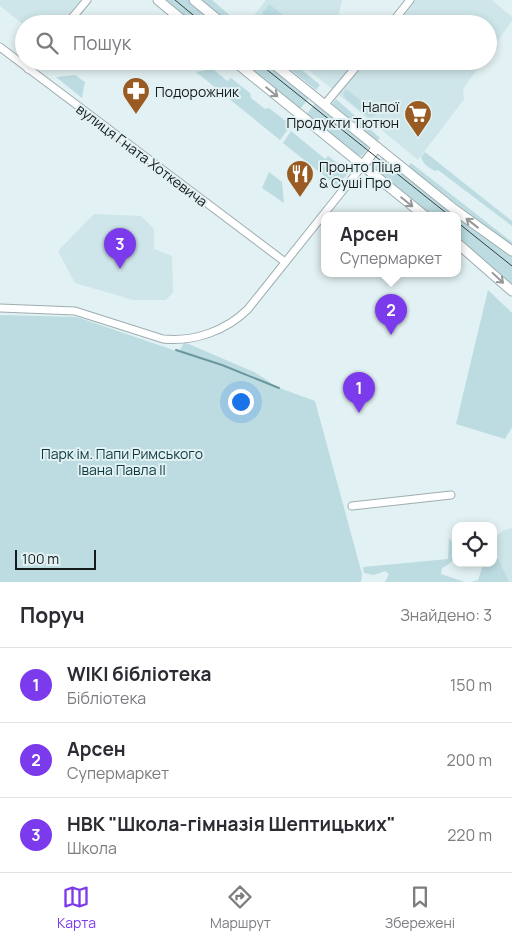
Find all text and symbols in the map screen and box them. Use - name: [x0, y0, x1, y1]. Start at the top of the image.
- search box: [15, 15, 497, 70]
- icon: search: [33, 29, 61, 57]
- text: Пошук: [73, 30, 131, 56]
- pharmacy icon: Подорожник: [121, 76, 151, 115]
- place label: Подорожник: [155, 82, 240, 101]
- one-way arrow: [265, 86, 278, 97]
- place label: Напої Продукти Тютюн: [287, 97, 400, 132]
- street label: вулиця Гната Хоткевича: [72, 99, 212, 211]
- supermarket icon: Напої Продукти Тютюн: [403, 99, 433, 138]
- place label: Пронто Піца & Суші Про: [319, 157, 401, 192]
- restaurant icon: Пронто Піца & Суші Про: [285, 159, 315, 198]
- one-way arrow: [401, 196, 414, 207]
- popup: [321, 212, 461, 277]
- one-way arrow: [466, 218, 479, 229]
- text: Арсен: [340, 221, 399, 247]
- pin: 3: [104, 228, 136, 269]
- text: Супермаркет: [340, 247, 442, 269]
- one-way arrow: [492, 272, 504, 284]
- pin: 2: [375, 294, 407, 335]
- pin: 1: [343, 372, 375, 413]
- your location: [228, 389, 254, 415]
- park label: Парк ім. Папи Римського Івана Павла ІІ: [41, 444, 203, 479]
- map controls: [452, 522, 497, 567]
- button: locate: [452, 522, 497, 567]
- scale bar: [15, 547, 96, 570]
- text: 100 m: [22, 549, 59, 568]
- text: Поруч: [20, 601, 85, 629]
- text: Знайдено: 3: [400, 604, 492, 626]
- text: WIKI бібліотека: [67, 661, 211, 687]
- text: 1: [32, 674, 40, 696]
- text: 150 m: [450, 674, 492, 696]
- text: Бібліотека: [67, 687, 146, 709]
- text: Арсен: [67, 736, 126, 762]
- text: 2: [31, 749, 41, 771]
- text: 200 m: [447, 749, 492, 771]
- text: Супермаркет: [67, 762, 169, 784]
- text: НВК "Школа-гімназія Шептицьких": [67, 811, 396, 837]
- text: 3: [31, 824, 41, 846]
- text: 220 m: [447, 824, 492, 846]
- text: Школа: [67, 837, 117, 859]
- tab: Карта: [57, 883, 96, 932]
- tab: Маршрут: [210, 883, 271, 932]
- tab: Збережені: [385, 883, 455, 932]

